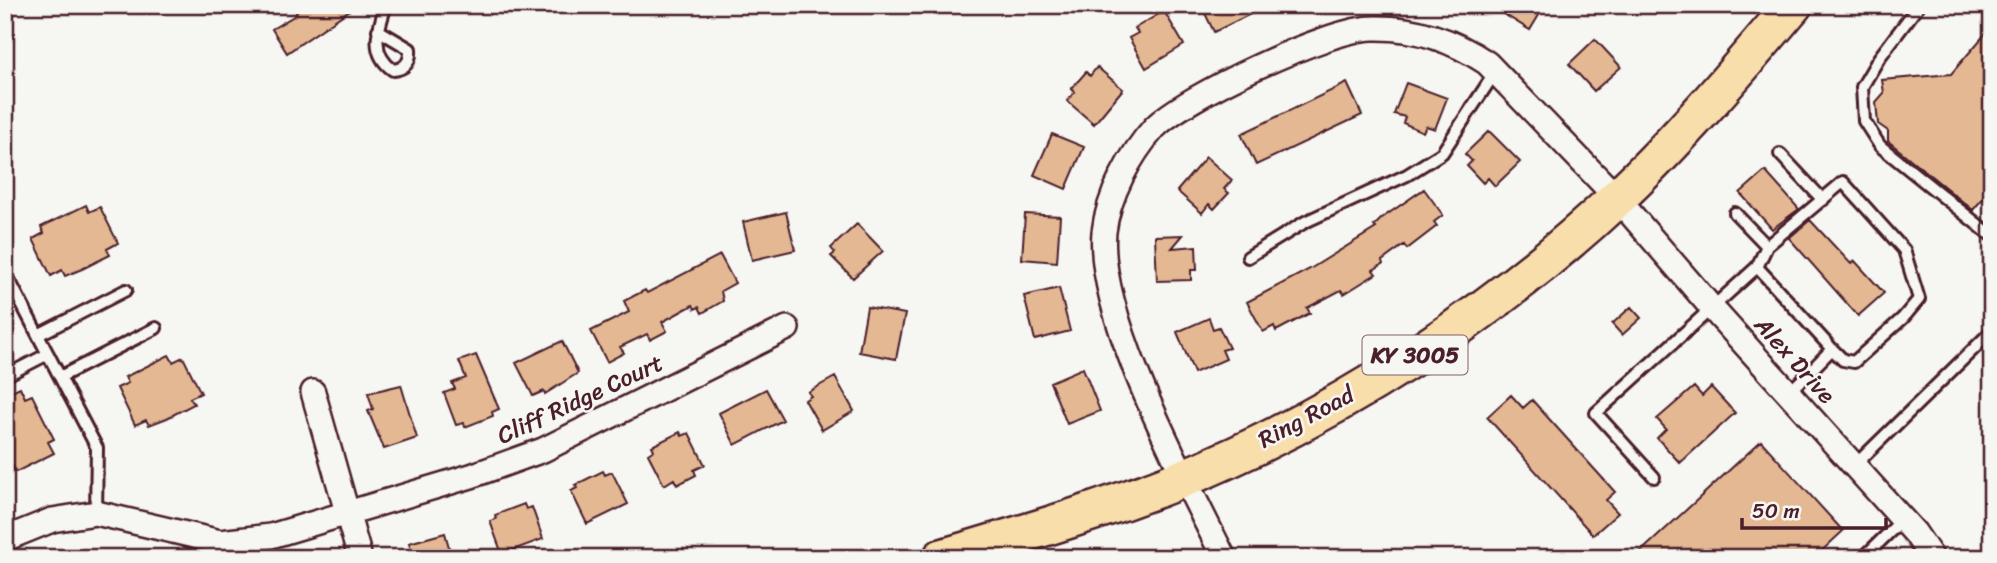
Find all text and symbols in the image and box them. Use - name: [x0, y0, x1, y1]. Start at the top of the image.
- street label: Alex Drive: [1743, 305, 1847, 414]
- road number: KY 3005: [1362, 336, 1468, 374]
- street label: Cliff Ridge Court: [490, 342, 670, 456]
- street label: Ring Road: [1250, 373, 1363, 460]
- scale bar: [1742, 486, 1885, 530]
- text: 50 m: [1752, 492, 1800, 530]

